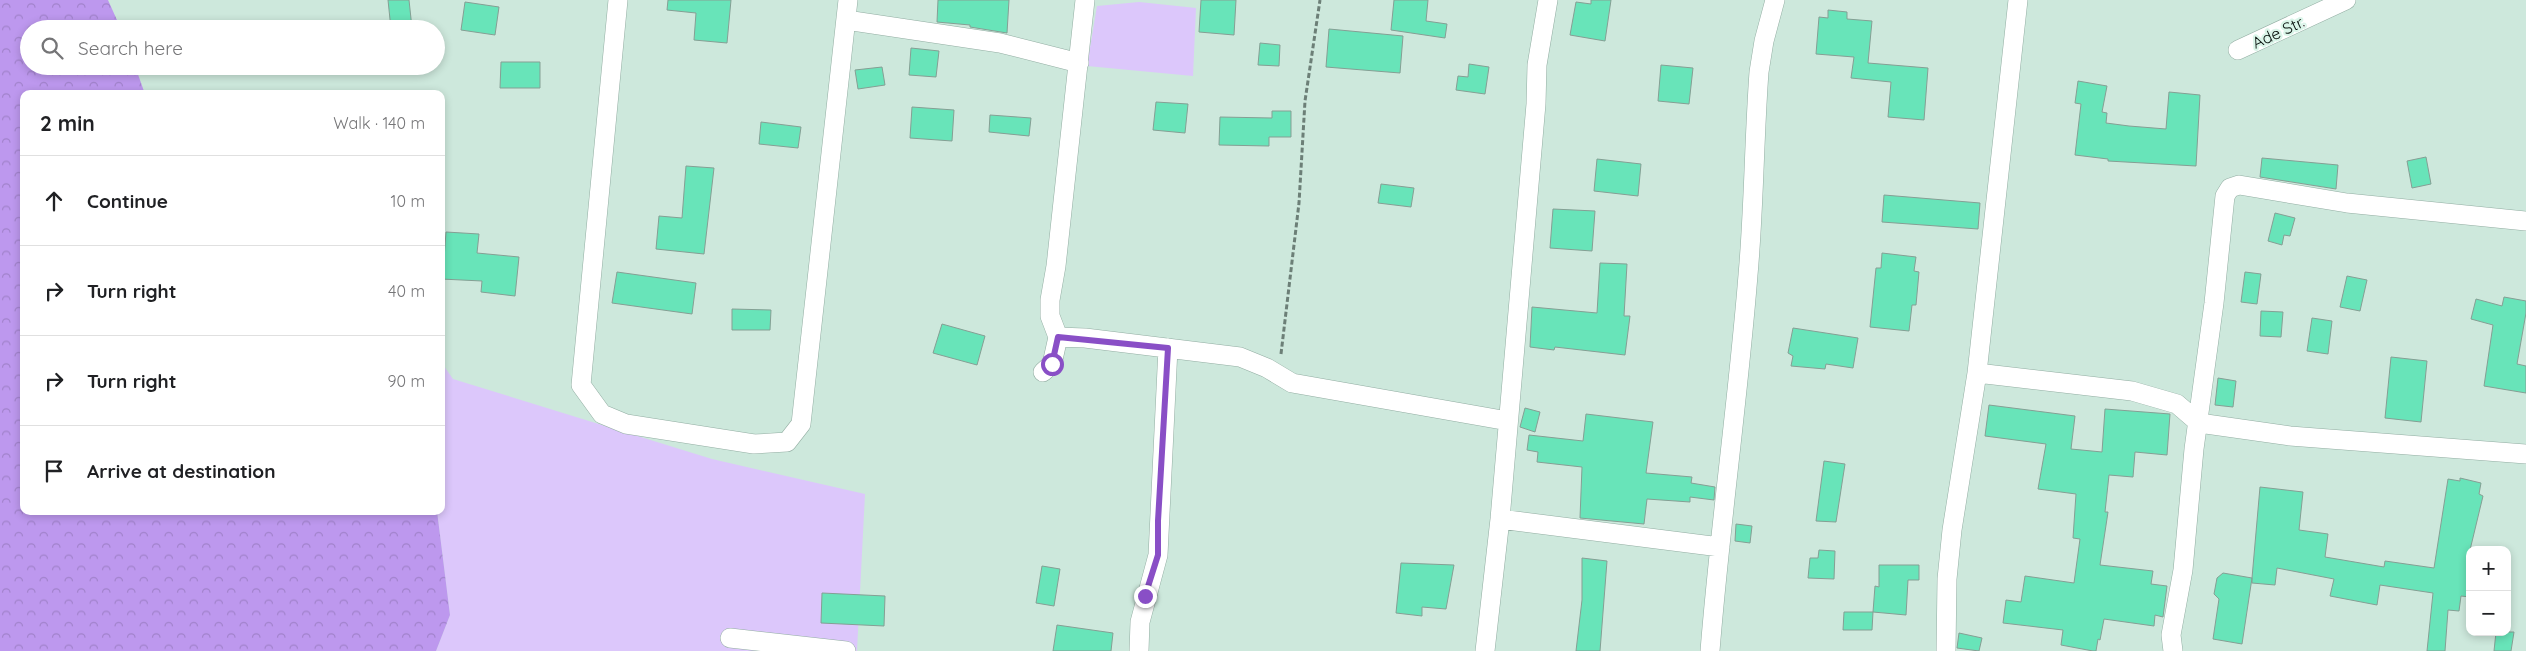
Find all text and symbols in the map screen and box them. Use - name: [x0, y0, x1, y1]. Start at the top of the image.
- street label: Ade Str.: [2249, 11, 2307, 53]
- search box: [20, 20, 445, 75]
- icon: search: [38, 34, 66, 62]
- text: Search here: [78, 36, 183, 60]
- text: 2 min: [40, 110, 95, 136]
- text: Walk · 140 m: [333, 113, 425, 133]
- icon: ahead: [40, 187, 68, 215]
- text: Continue: [87, 189, 168, 213]
- text: 10 m: [391, 191, 425, 211]
- icon: right: [40, 277, 68, 305]
- text: Turn right: [87, 279, 176, 303]
- text: 40 m: [388, 281, 425, 301]
- route start: [1041, 353, 1064, 376]
- icon: right: [40, 367, 68, 395]
- text: Turn right: [87, 369, 176, 393]
- text: 90 m: [388, 371, 425, 391]
- icon: arrive: [40, 457, 68, 485]
- text: Arrive at destination: [87, 459, 276, 483]
- map controls: [2466, 546, 2511, 636]
- button: +: [2466, 546, 2511, 591]
- route end: [1134, 585, 1157, 608]
- button: −: [2466, 591, 2511, 636]

